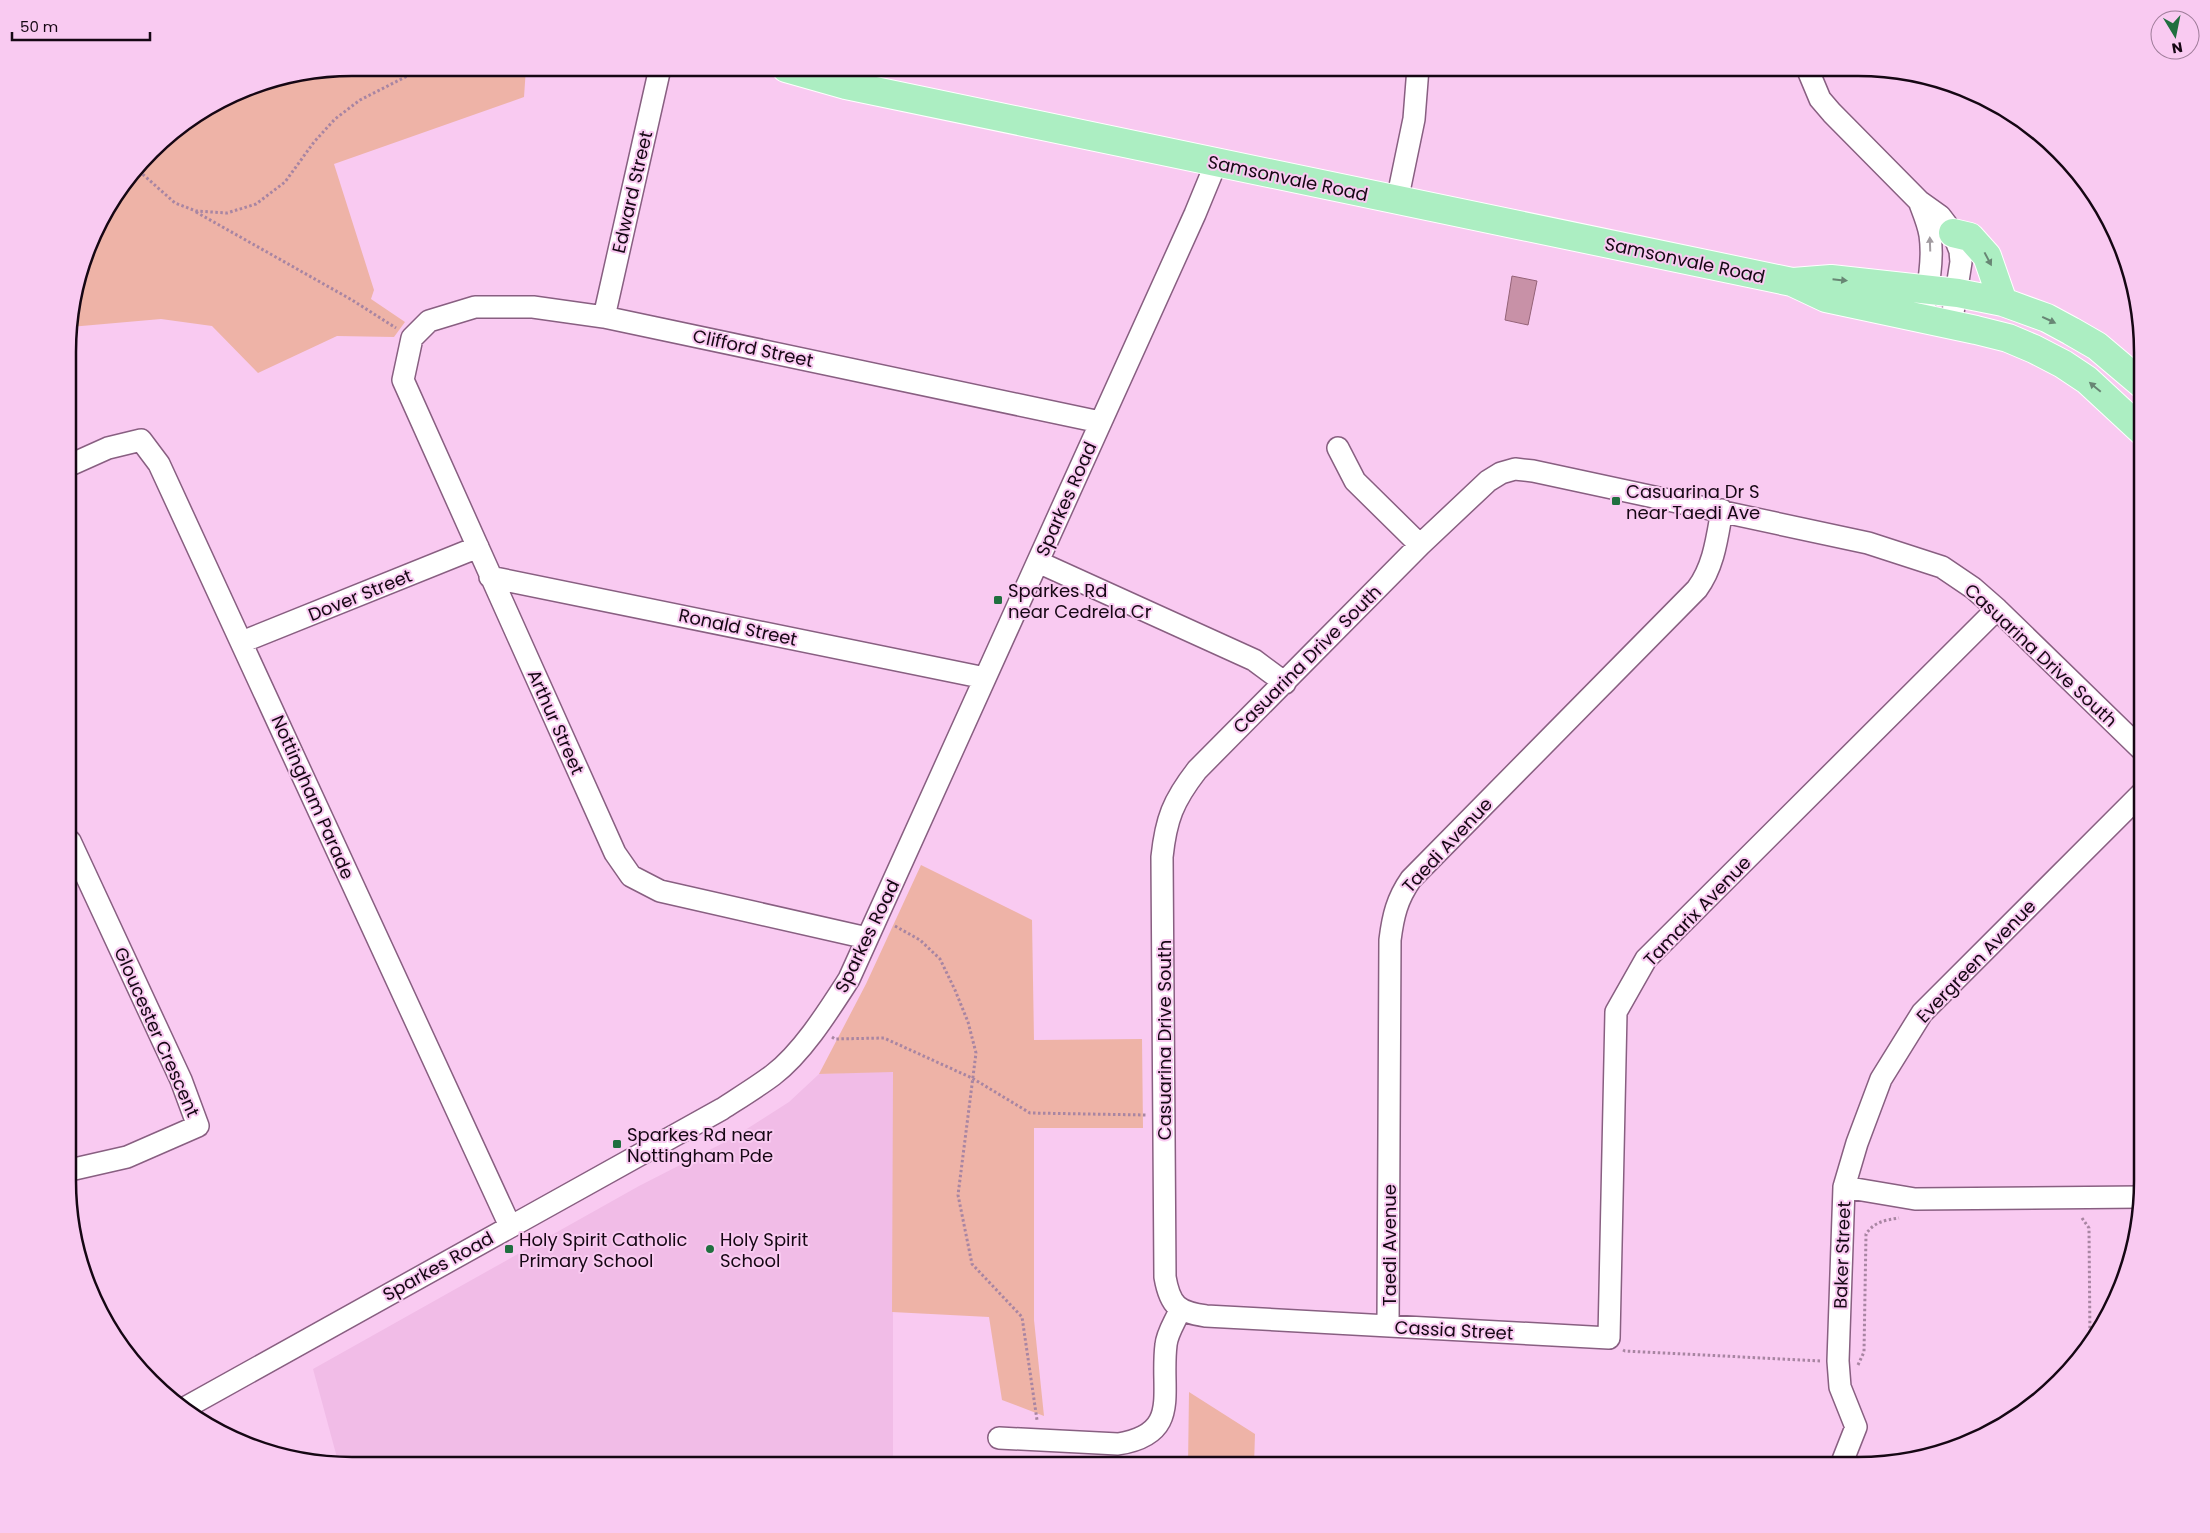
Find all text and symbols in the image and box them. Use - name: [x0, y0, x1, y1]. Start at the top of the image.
- scale bar: [12, 10, 150, 42]
- north arrow: [2150, 10, 2200, 60]
- text: 50 m: [20, 16, 58, 37]
- text: N: [2170, 37, 2184, 59]
- street label: Edward Street: [606, 128, 658, 256]
- street label: Samsonvale Road: [1206, 149, 1370, 207]
- street label: Samsonvale Road: [1603, 231, 1767, 289]
- one-way arrow: [1926, 236, 1934, 252]
- one-way arrow: [1984, 252, 1992, 266]
- one-way arrow: [1832, 276, 1848, 284]
- one-way arrow: [2042, 316, 2056, 324]
- street label: Clifford Street: [690, 323, 816, 373]
- one-way arrow: [2090, 381, 2102, 393]
- street label: Sparkes Road: [1030, 438, 1102, 560]
- place label: Casuarina Dr S near Taedi Ave: [1626, 479, 1760, 525]
- marker: Casuarina Dr S near Taedi Ave: [1610, 495, 1622, 507]
- street label: Dover Street: [304, 563, 416, 627]
- place label: Sparkes Rd near Cedrela Cr: [1008, 578, 1152, 624]
- street label: Casuarina Drive South: [1959, 578, 2123, 732]
- street label: Casuarina Drive South: [1227, 579, 1387, 739]
- marker: Sparkes Rd near Cedrela Cr: [992, 594, 1004, 606]
- street label: Ronald Street: [677, 602, 799, 652]
- street label: Arthur Street: [522, 665, 590, 779]
- street label: Nottingham Parade: [266, 711, 360, 883]
- street label: Taedi Avenue: [1396, 792, 1498, 898]
- street label: Tamarix Avenue: [1638, 850, 1756, 972]
- street label: Sparkes Road: [829, 875, 905, 997]
- street label: Evergreen Avenue: [1911, 894, 2041, 1028]
- street label: Casuarina Drive South: [1152, 940, 1177, 1140]
- street label: Gloucester Crescent: [108, 943, 206, 1121]
- place label: Sparkes Rd near Nottingham Pde: [627, 1122, 773, 1168]
- marker: Sparkes Rd near Nottingham Pde: [611, 1138, 623, 1150]
- street label: Taedi Avenue: [1377, 1184, 1402, 1306]
- street label: Baker Street: [1828, 1201, 1856, 1309]
- street label: Sparkes Road: [378, 1225, 498, 1307]
- place label: Holy Spirit Catholic Primary School: [519, 1227, 688, 1273]
- place label: Holy Spirit School: [720, 1227, 808, 1273]
- marker: Holy Spirit Catholic Primary School: [503, 1243, 515, 1255]
- marker: Holy Spirit School: [704, 1243, 716, 1255]
- street label: Cassia Street: [1394, 1314, 1514, 1346]

